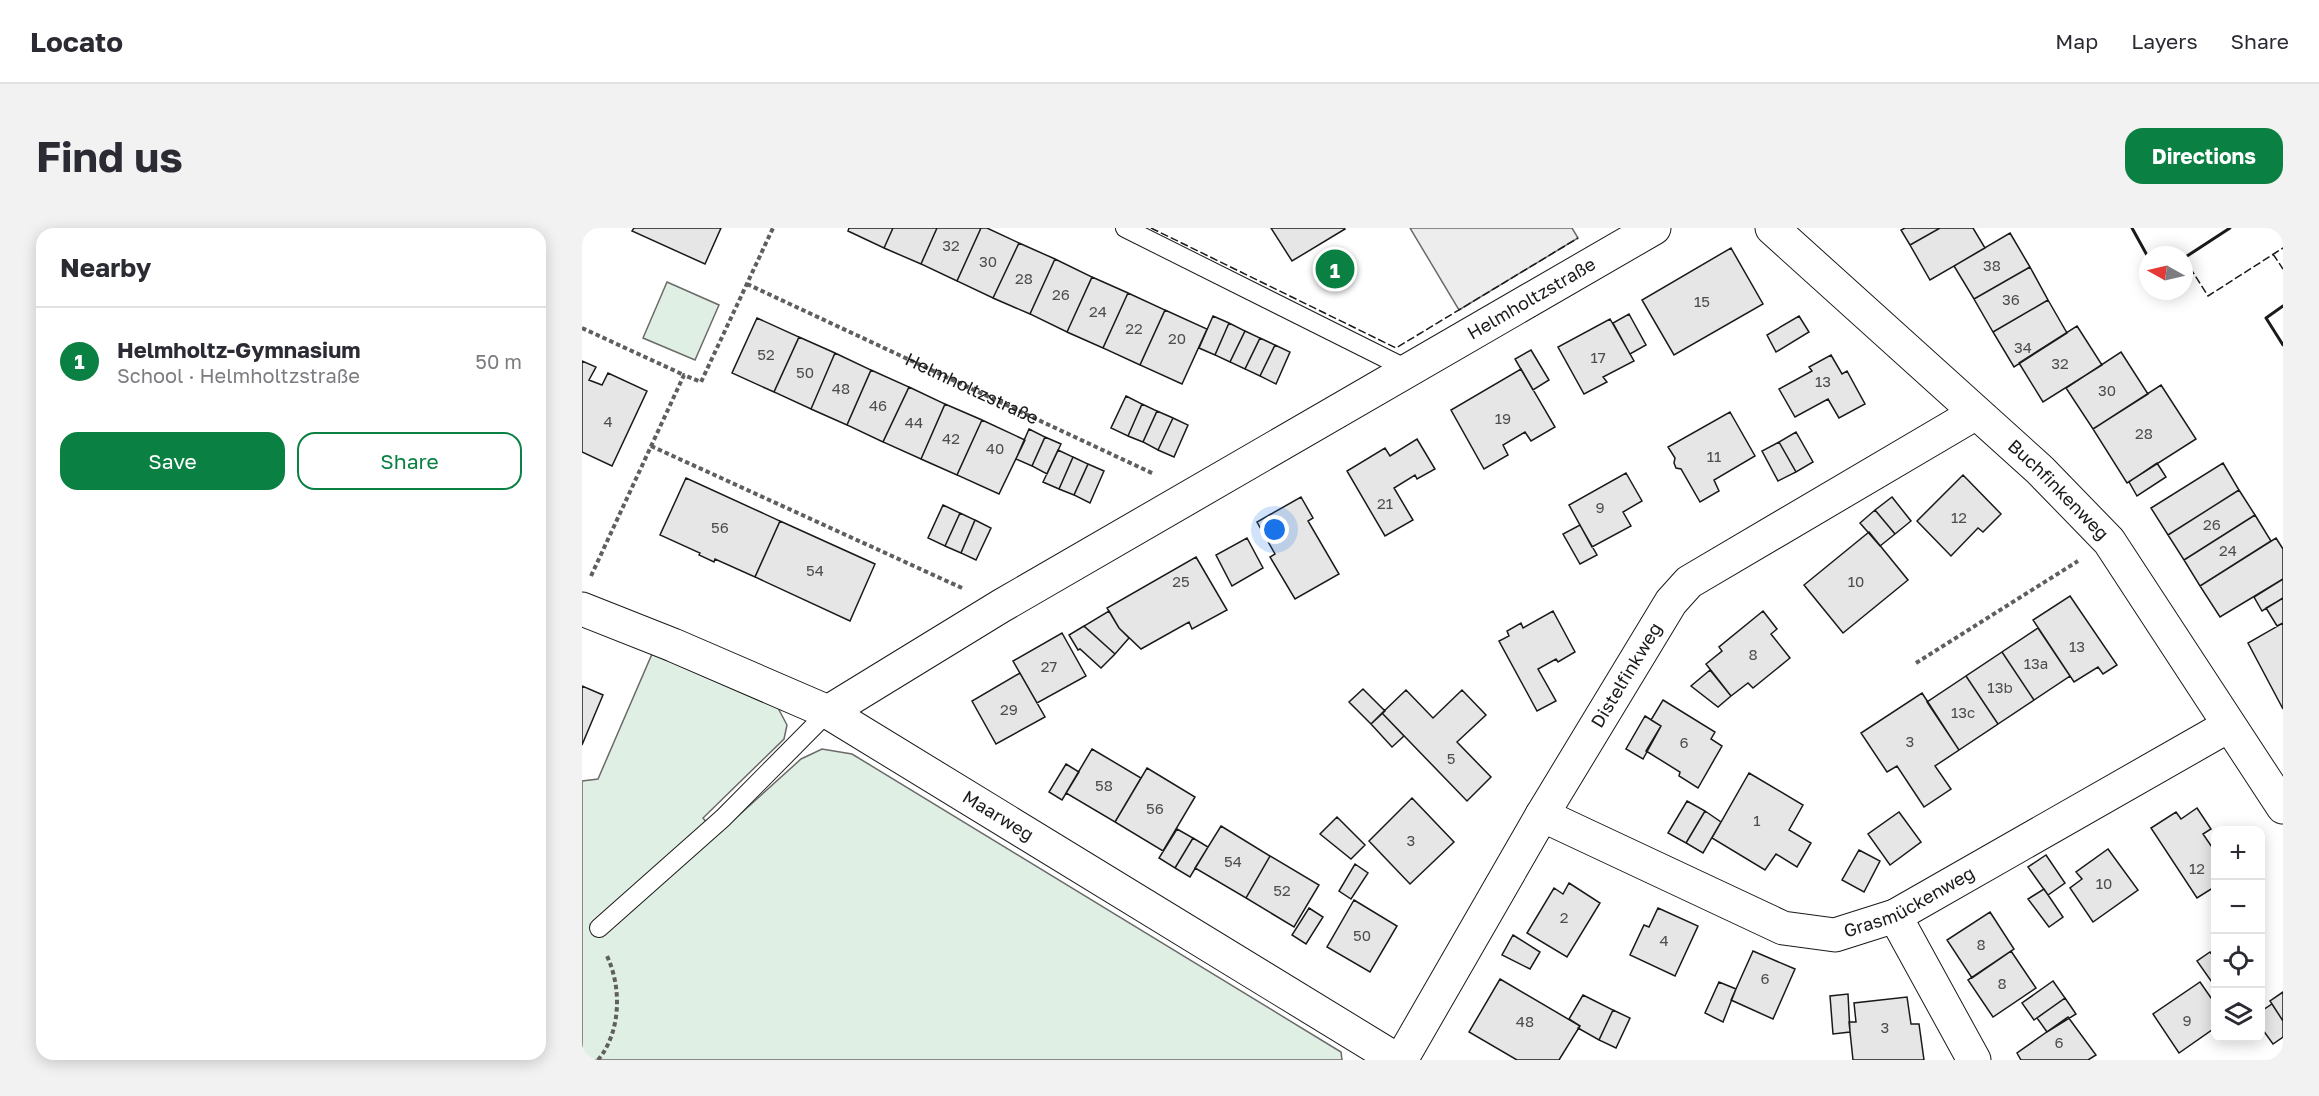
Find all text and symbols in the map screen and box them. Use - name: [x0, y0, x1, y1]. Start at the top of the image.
- text: Locato: [30, 25, 123, 58]
- text: Map: [2055, 28, 2098, 54]
- text: Layers: [2131, 28, 2198, 54]
- text: Share: [2231, 28, 2289, 54]
- button: Directions: [2125, 128, 2283, 184]
- text: Find us: [36, 131, 183, 181]
- house number: 32: [942, 236, 960, 254]
- pin: 1: [1316, 246, 1354, 291]
- north arrow: [2139, 246, 2193, 300]
- text: Nearby: [60, 252, 151, 283]
- house number: 30: [979, 252, 997, 270]
- street label: Helmholtzstraße: [1463, 252, 1599, 344]
- house number: 38: [1983, 256, 2001, 274]
- house number: 28: [1015, 269, 1033, 287]
- house number: 26: [1052, 285, 1070, 303]
- house number: 36: [2002, 290, 2020, 308]
- house number: 15: [1694, 292, 1710, 310]
- house number: 24: [1089, 302, 1107, 320]
- house number: 22: [1125, 319, 1143, 337]
- house number: 20: [1168, 329, 1186, 347]
- text: Helmholtz-Gymnasium: [117, 336, 361, 363]
- house number: 34: [2014, 338, 2032, 356]
- house number: 52: [757, 345, 775, 363]
- street label: Helmholtzstraße: [902, 347, 1042, 429]
- house number: 17: [1590, 348, 1606, 366]
- text: 1: [74, 349, 85, 373]
- text: 50 m: [475, 349, 522, 373]
- house number: 32: [2051, 354, 2069, 372]
- text: School · Helmholtzstraße: [117, 363, 360, 387]
- house number: 50: [796, 363, 814, 381]
- house number: 13: [1815, 372, 1831, 390]
- house number: 48: [832, 379, 850, 397]
- house number: 30: [2098, 381, 2116, 399]
- house number: 46: [869, 396, 887, 414]
- house number: 19: [1495, 409, 1511, 427]
- house number: 4: [603, 412, 613, 430]
- house number: 44: [905, 413, 923, 431]
- house number: 28: [2135, 424, 2153, 442]
- house number: 42: [942, 429, 960, 447]
- button: Save: [60, 432, 285, 490]
- button: Share: [297, 432, 522, 490]
- street label: Buchfinkenweg: [2004, 434, 2114, 544]
- house number: 40: [986, 439, 1004, 457]
- house number: 11: [1707, 447, 1721, 465]
- house number: 21: [1377, 494, 1393, 512]
- house number: 9: [1595, 498, 1605, 516]
- house number: 12: [1951, 508, 1967, 526]
- your location: [1260, 515, 1289, 544]
- house number: 26: [2203, 515, 2221, 533]
- house number: 56: [711, 518, 729, 536]
- house number: 24: [2219, 541, 2237, 559]
- house number: 54: [806, 561, 824, 579]
- house number: 25: [1172, 572, 1190, 590]
- house number: 10: [1848, 572, 1864, 590]
- street label: Distelfinkweg: [1586, 618, 1666, 731]
- house number: 13: [2069, 637, 2085, 655]
- house number: 8: [1748, 645, 1758, 663]
- house number: 13a: [2024, 654, 2048, 672]
- house number: 27: [1041, 657, 1057, 675]
- house number: 13b: [1987, 678, 2013, 696]
- house number: 29: [1000, 700, 1018, 718]
- house number: 13c: [1951, 703, 1975, 721]
- house number: 3: [1906, 732, 1914, 750]
- house number: 6: [1679, 733, 1689, 751]
- house number: 5: [1447, 749, 1455, 767]
- house number: 58: [1095, 776, 1113, 794]
- street label: Maarweg: [959, 785, 1038, 845]
- house number: 56: [1146, 799, 1164, 817]
- house number: 1: [1753, 811, 1761, 829]
- map controls: [2211, 826, 2265, 1042]
- button: +: [2211, 826, 2265, 880]
- house number: 3: [1407, 831, 1415, 849]
- house number: 54: [1224, 852, 1242, 870]
- house number: 12: [2189, 859, 2205, 877]
- street label: Grasmückenweg: [1841, 861, 1978, 942]
- house number: 10: [2096, 874, 2112, 892]
- button: −: [2211, 880, 2265, 934]
- house number: 52: [1273, 881, 1291, 899]
- house number: 2: [1560, 908, 1568, 926]
- house number: 50: [1353, 926, 1371, 944]
- house number: 4: [1659, 931, 1669, 949]
- button: locate: [2211, 934, 2265, 988]
- house number: 8: [1976, 935, 1986, 953]
- house number: 6: [1760, 969, 1770, 987]
- house number: 8: [1997, 974, 2007, 992]
- button: layers: [2211, 988, 2265, 1042]
- house number: 9: [2182, 1011, 2192, 1029]
- house number: 48: [1516, 1012, 1534, 1030]
- house number: 3: [1881, 1018, 1889, 1036]
- house number: 6: [2054, 1033, 2064, 1051]

